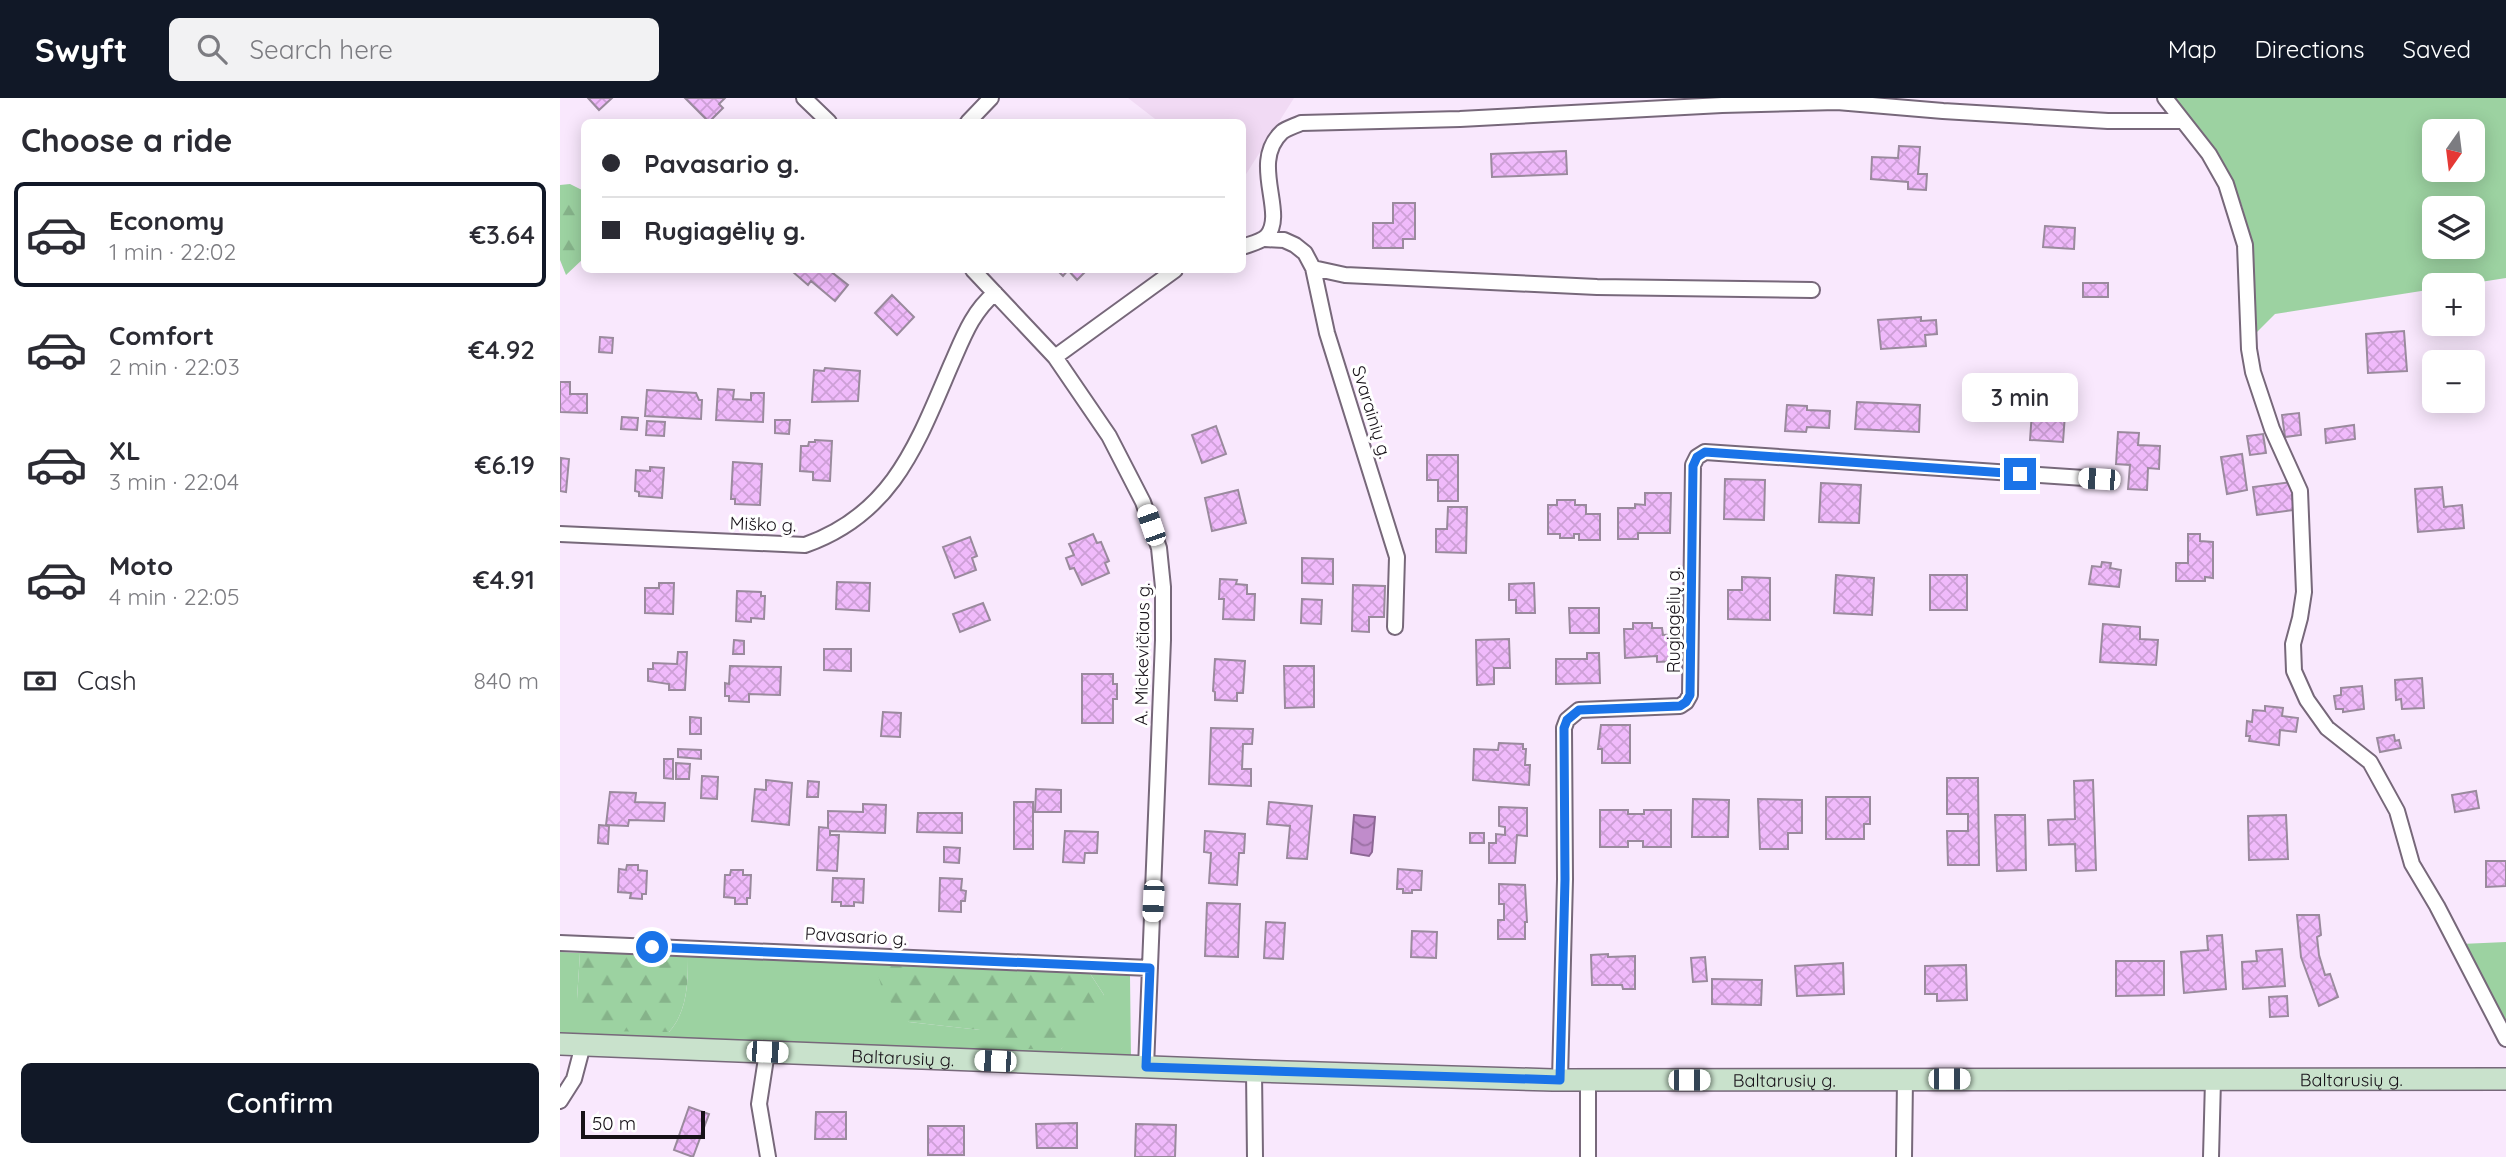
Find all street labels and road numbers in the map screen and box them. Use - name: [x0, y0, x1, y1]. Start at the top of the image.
- street label: Svarainių g.: [1347, 363, 1397, 461]
- street label: Miško g.: [729, 511, 797, 537]
- street label: Rugiagėlių g.: [1662, 567, 1685, 673]
- street label: A. Mickevičiaus g.: [1129, 583, 1155, 725]
- street label: Pavasario g.: [804, 922, 908, 950]
- street label: Baltarusių g.: [851, 1044, 955, 1071]
- street label: Baltarusių g.: [1733, 1068, 1836, 1091]
- street label: Baltarusių g.: [2300, 1068, 2403, 1091]

